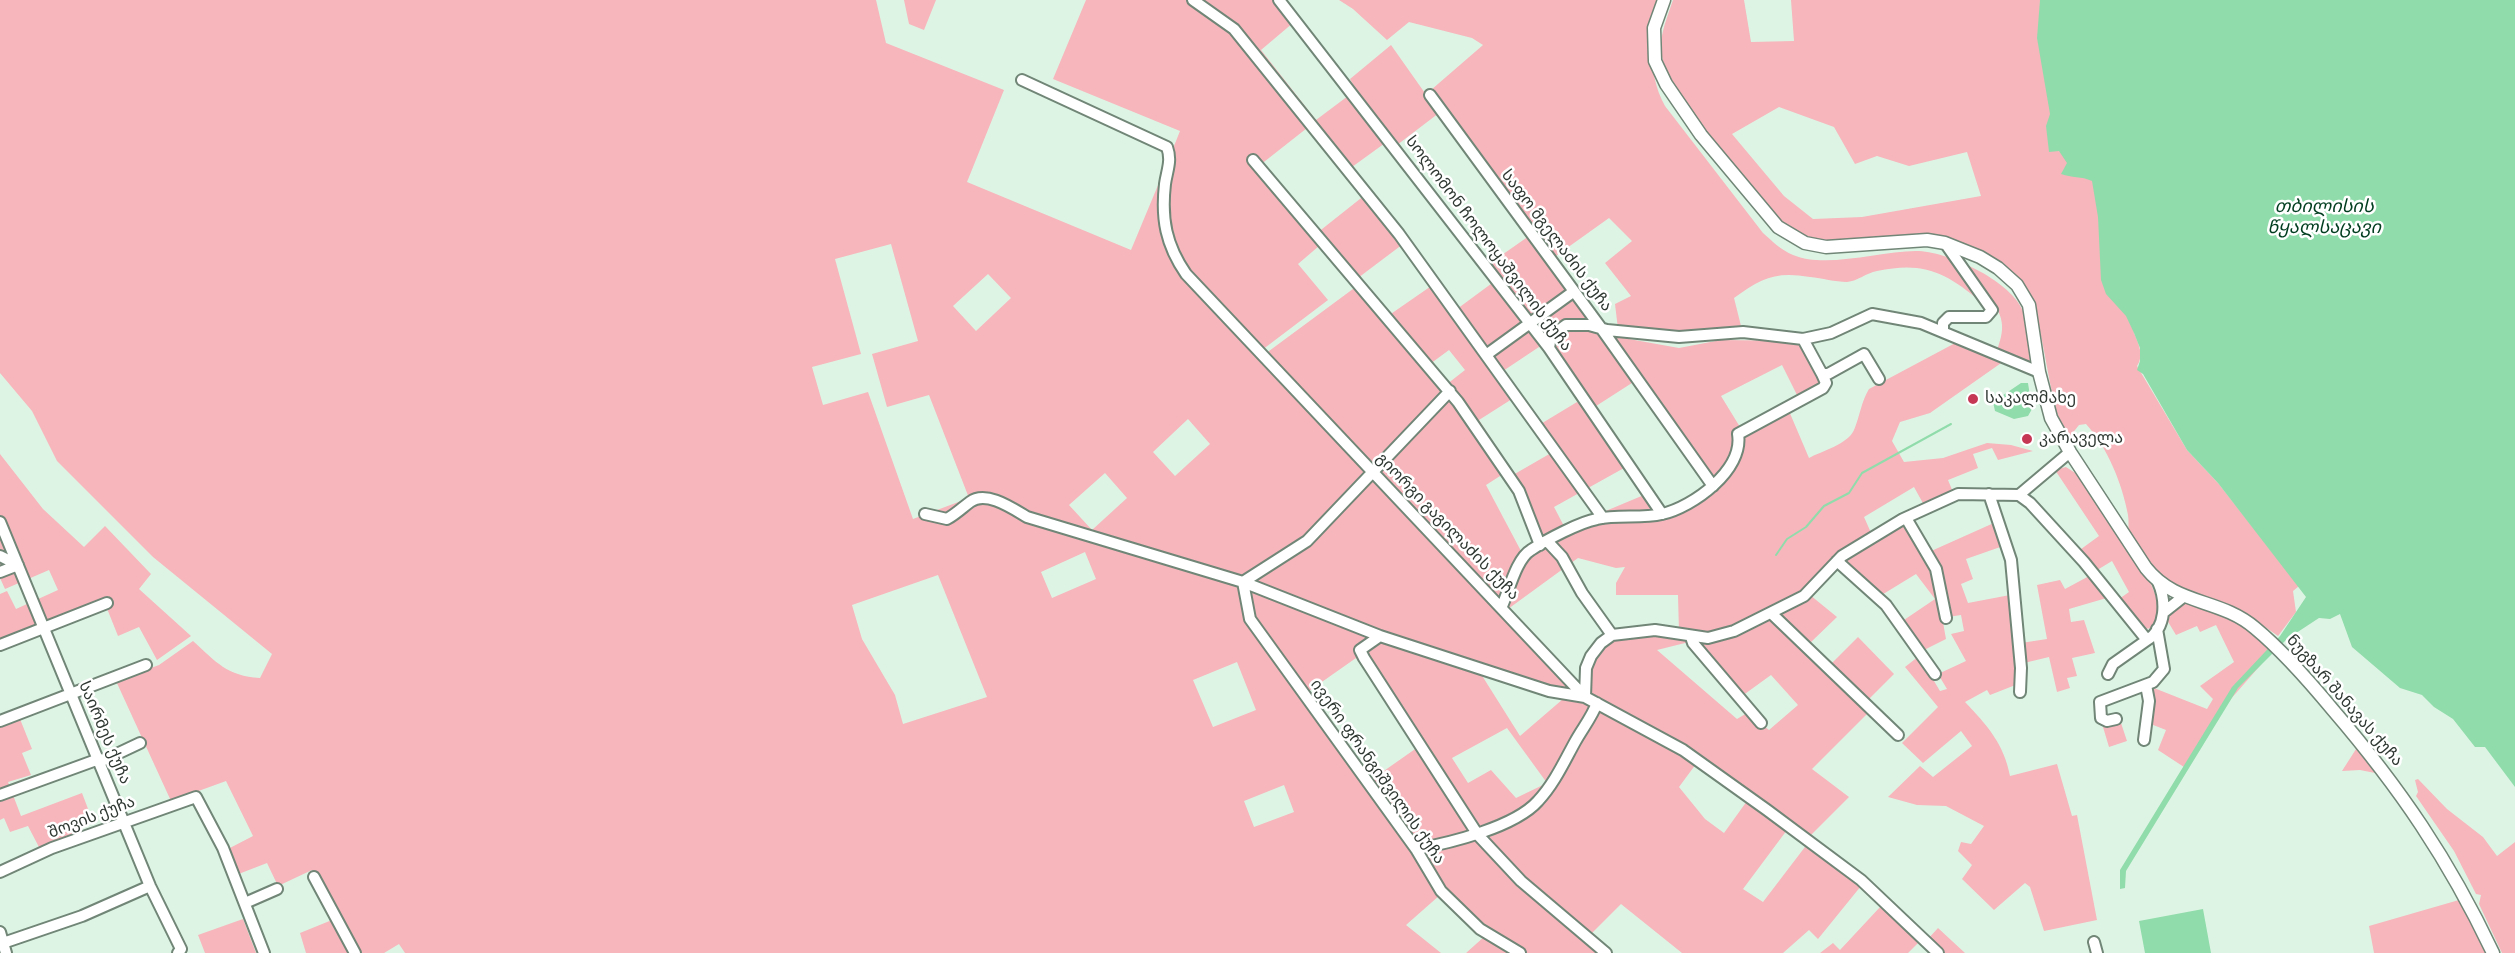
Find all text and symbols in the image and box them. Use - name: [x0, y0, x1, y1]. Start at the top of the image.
- street label: სოლომონ ჩოლოყაშვილის ქუჩა: [1401, 133, 1575, 355]
- street label: საფო მგელაძის ქუჩა: [1496, 166, 1616, 316]
- water label: თბილისის წყალსაცავი: [2267, 197, 2381, 240]
- place label: საკალმახე: [1985, 389, 2076, 409]
- marker: საკალმახე: [1966, 392, 1980, 406]
- place label: კარაველა: [2039, 429, 2123, 449]
- marker: კარაველა: [2020, 432, 2034, 446]
- street label: გიორგი გაგილაძის ქუჩა: [1371, 449, 1523, 605]
- street label: ნუგზარ შანავას ქუჩა: [2282, 631, 2406, 771]
- street label: ივერი ფრანგიშვილის ქუჩა: [1306, 676, 1448, 868]
- street label: საირმეს ქუჩა: [74, 679, 134, 787]
- street label: შოვის ქუჩა: [46, 793, 138, 843]

